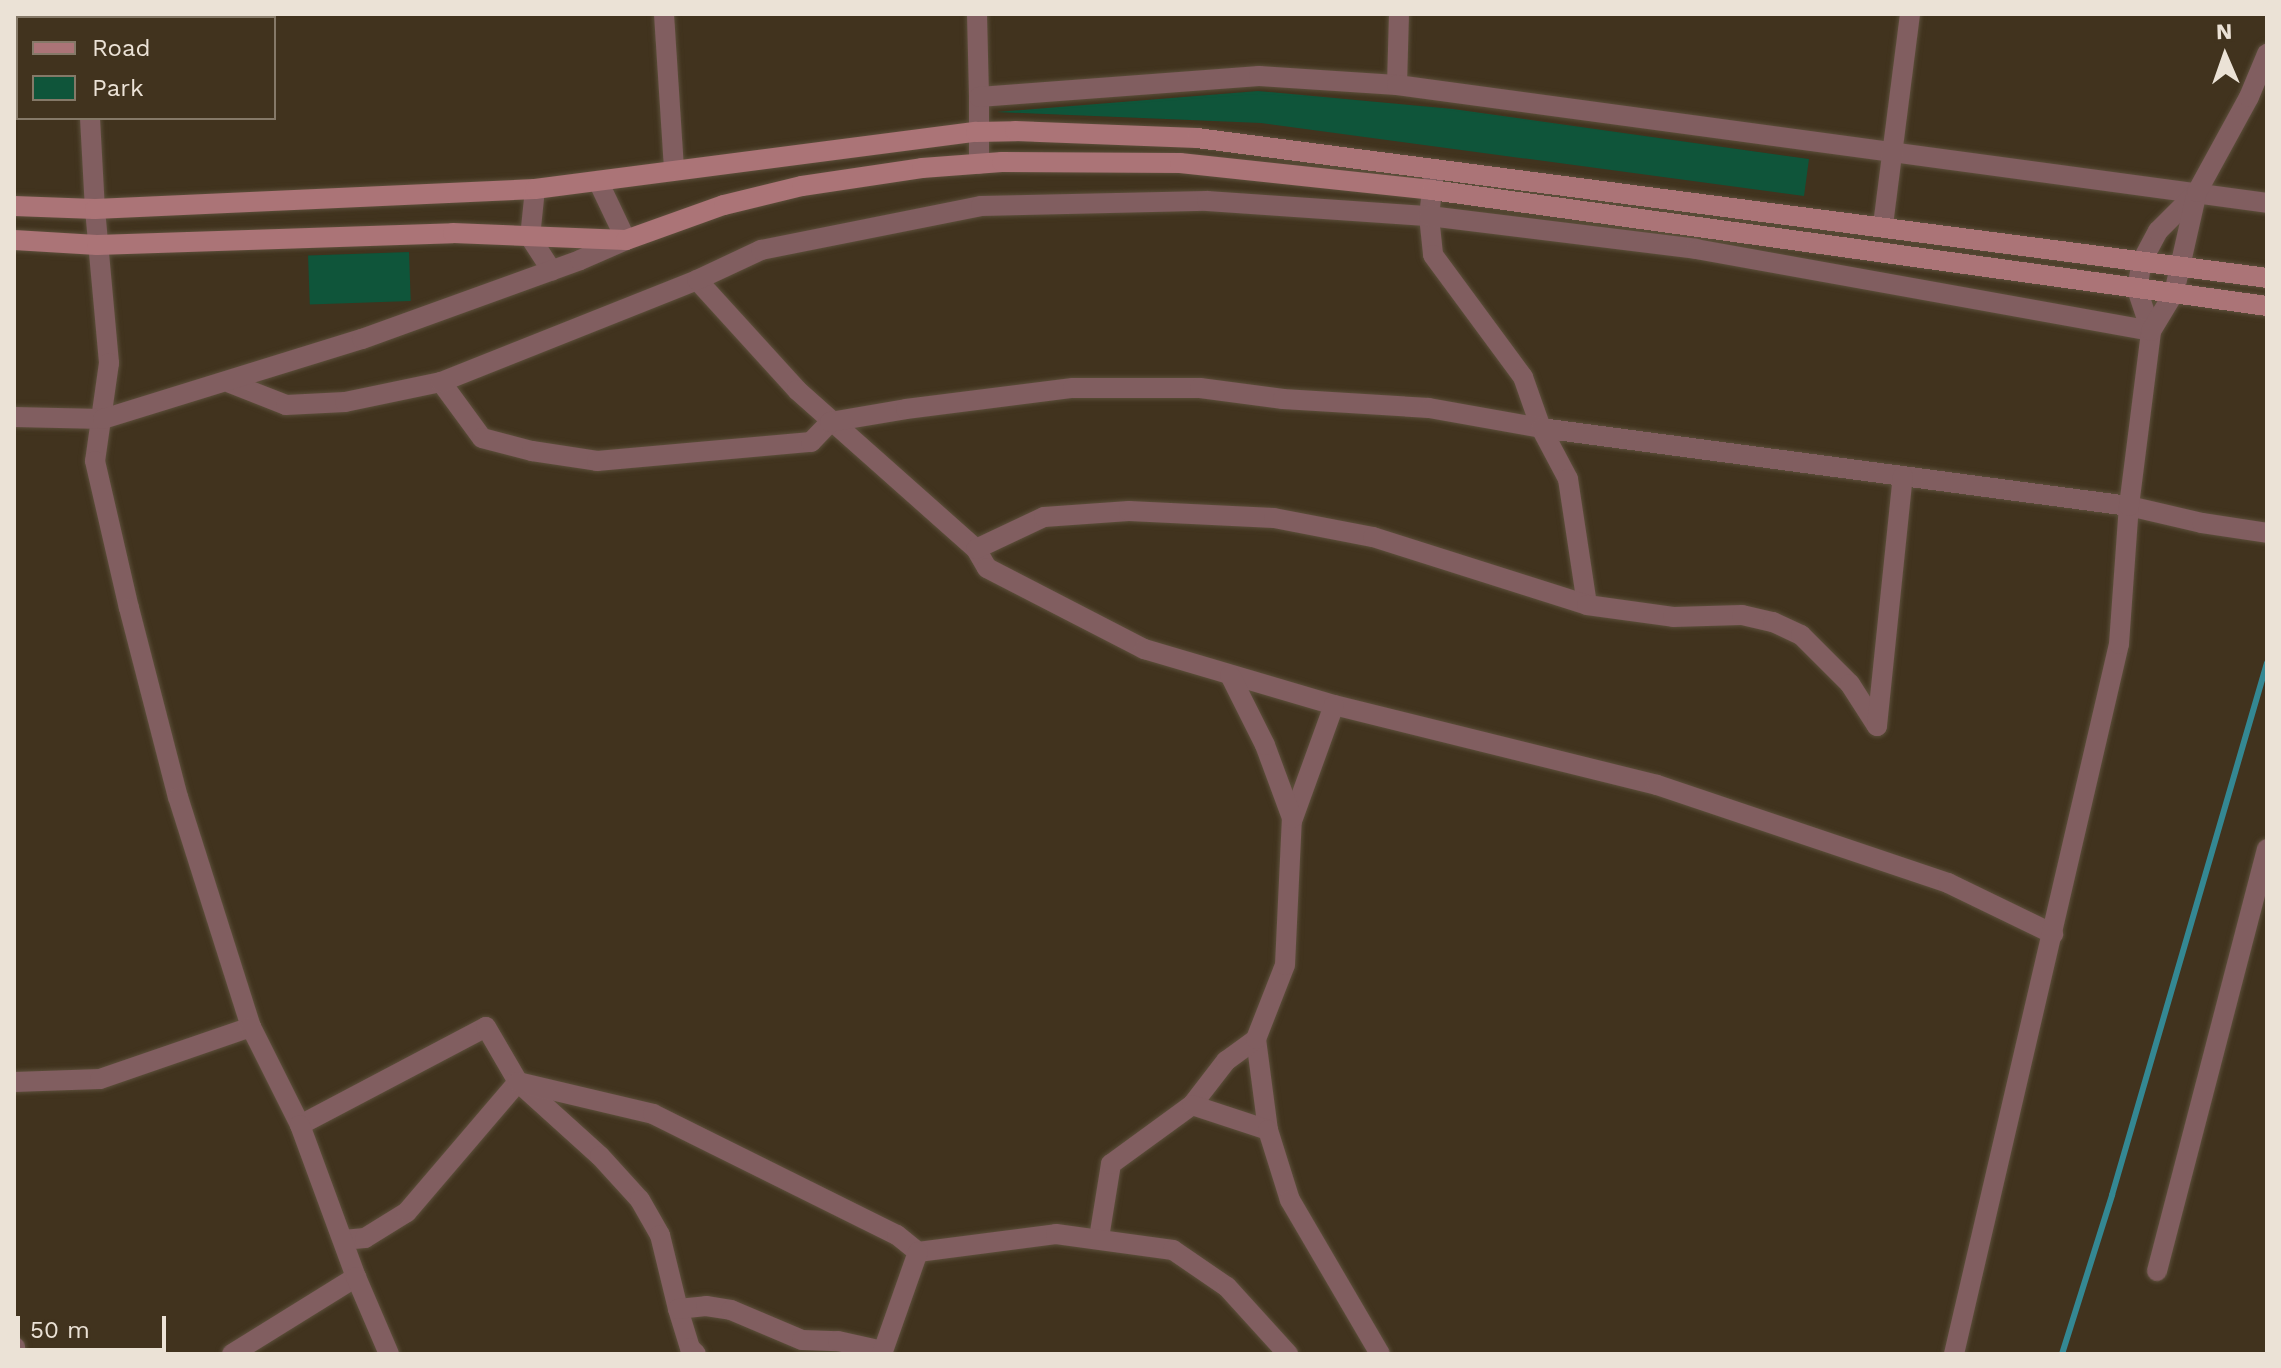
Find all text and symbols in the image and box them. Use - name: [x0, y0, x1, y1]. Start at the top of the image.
- legend: [16, 16, 276, 120]
- north arrow: [2185, 16, 2265, 96]
- text: N: [2216, 19, 2233, 44]
- text: Road: [92, 34, 151, 62]
- text: Park: [92, 74, 144, 102]
- scale bar: [20, 1300, 170, 1350]
- text: 50 m: [30, 1316, 90, 1344]

